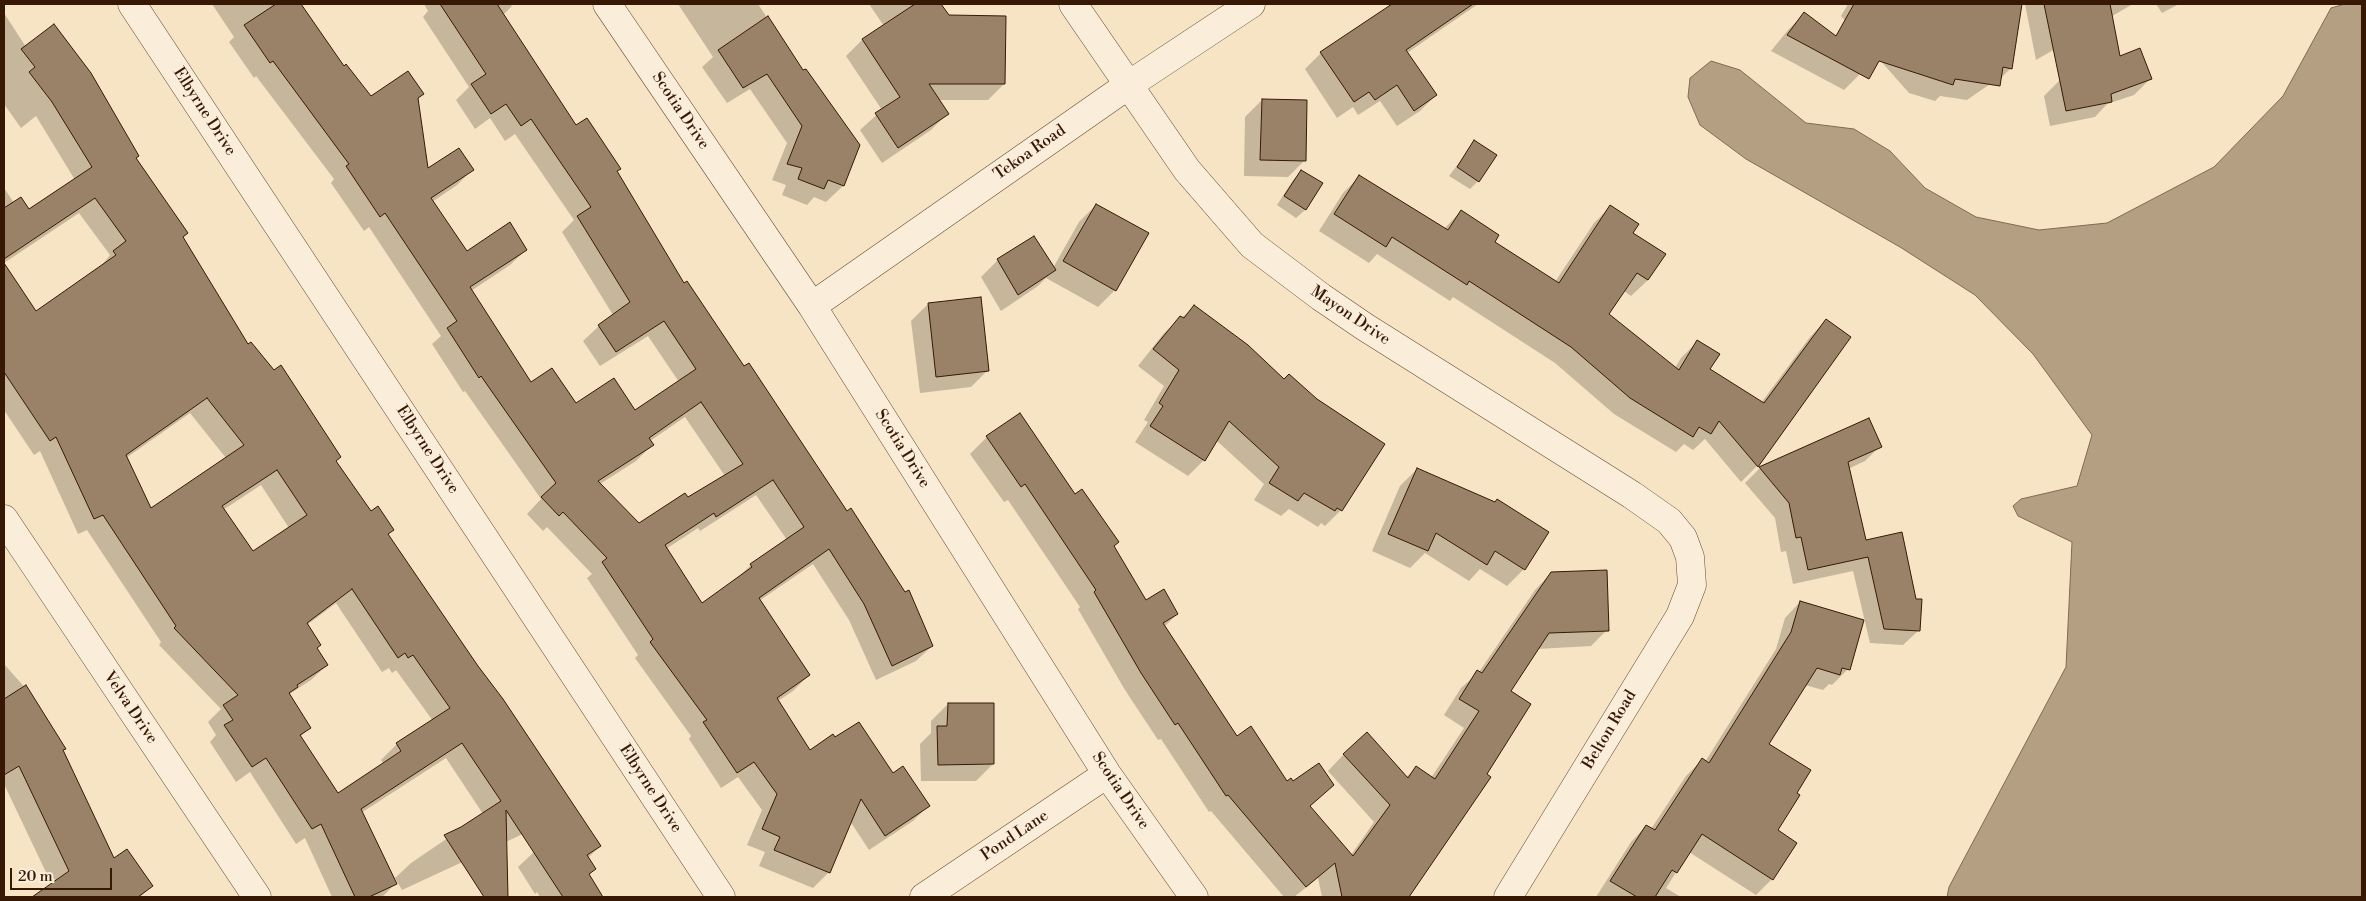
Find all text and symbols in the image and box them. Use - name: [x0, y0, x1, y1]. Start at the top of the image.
- street label: Elbyrne Drive: [168, 64, 240, 160]
- street label: Scotia Drive: [647, 69, 713, 153]
- street label: Tekoa Road: [990, 121, 1070, 185]
- street label: Mayon Drive: [1306, 282, 1394, 350]
- street label: Elbyrne Drive: [391, 402, 463, 498]
- street label: Scotia Drive: [870, 406, 934, 492]
- street label: Velva Drive: [99, 668, 161, 748]
- street label: Belton Road: [1579, 687, 1641, 773]
- street label: Elbyrne Drive: [614, 741, 686, 837]
- street label: Scotia Drive: [1087, 749, 1153, 833]
- street label: Pond Lane: [978, 806, 1052, 866]
- scale bar: [12, 858, 115, 890]
- text: 20 m: [18, 867, 53, 886]

